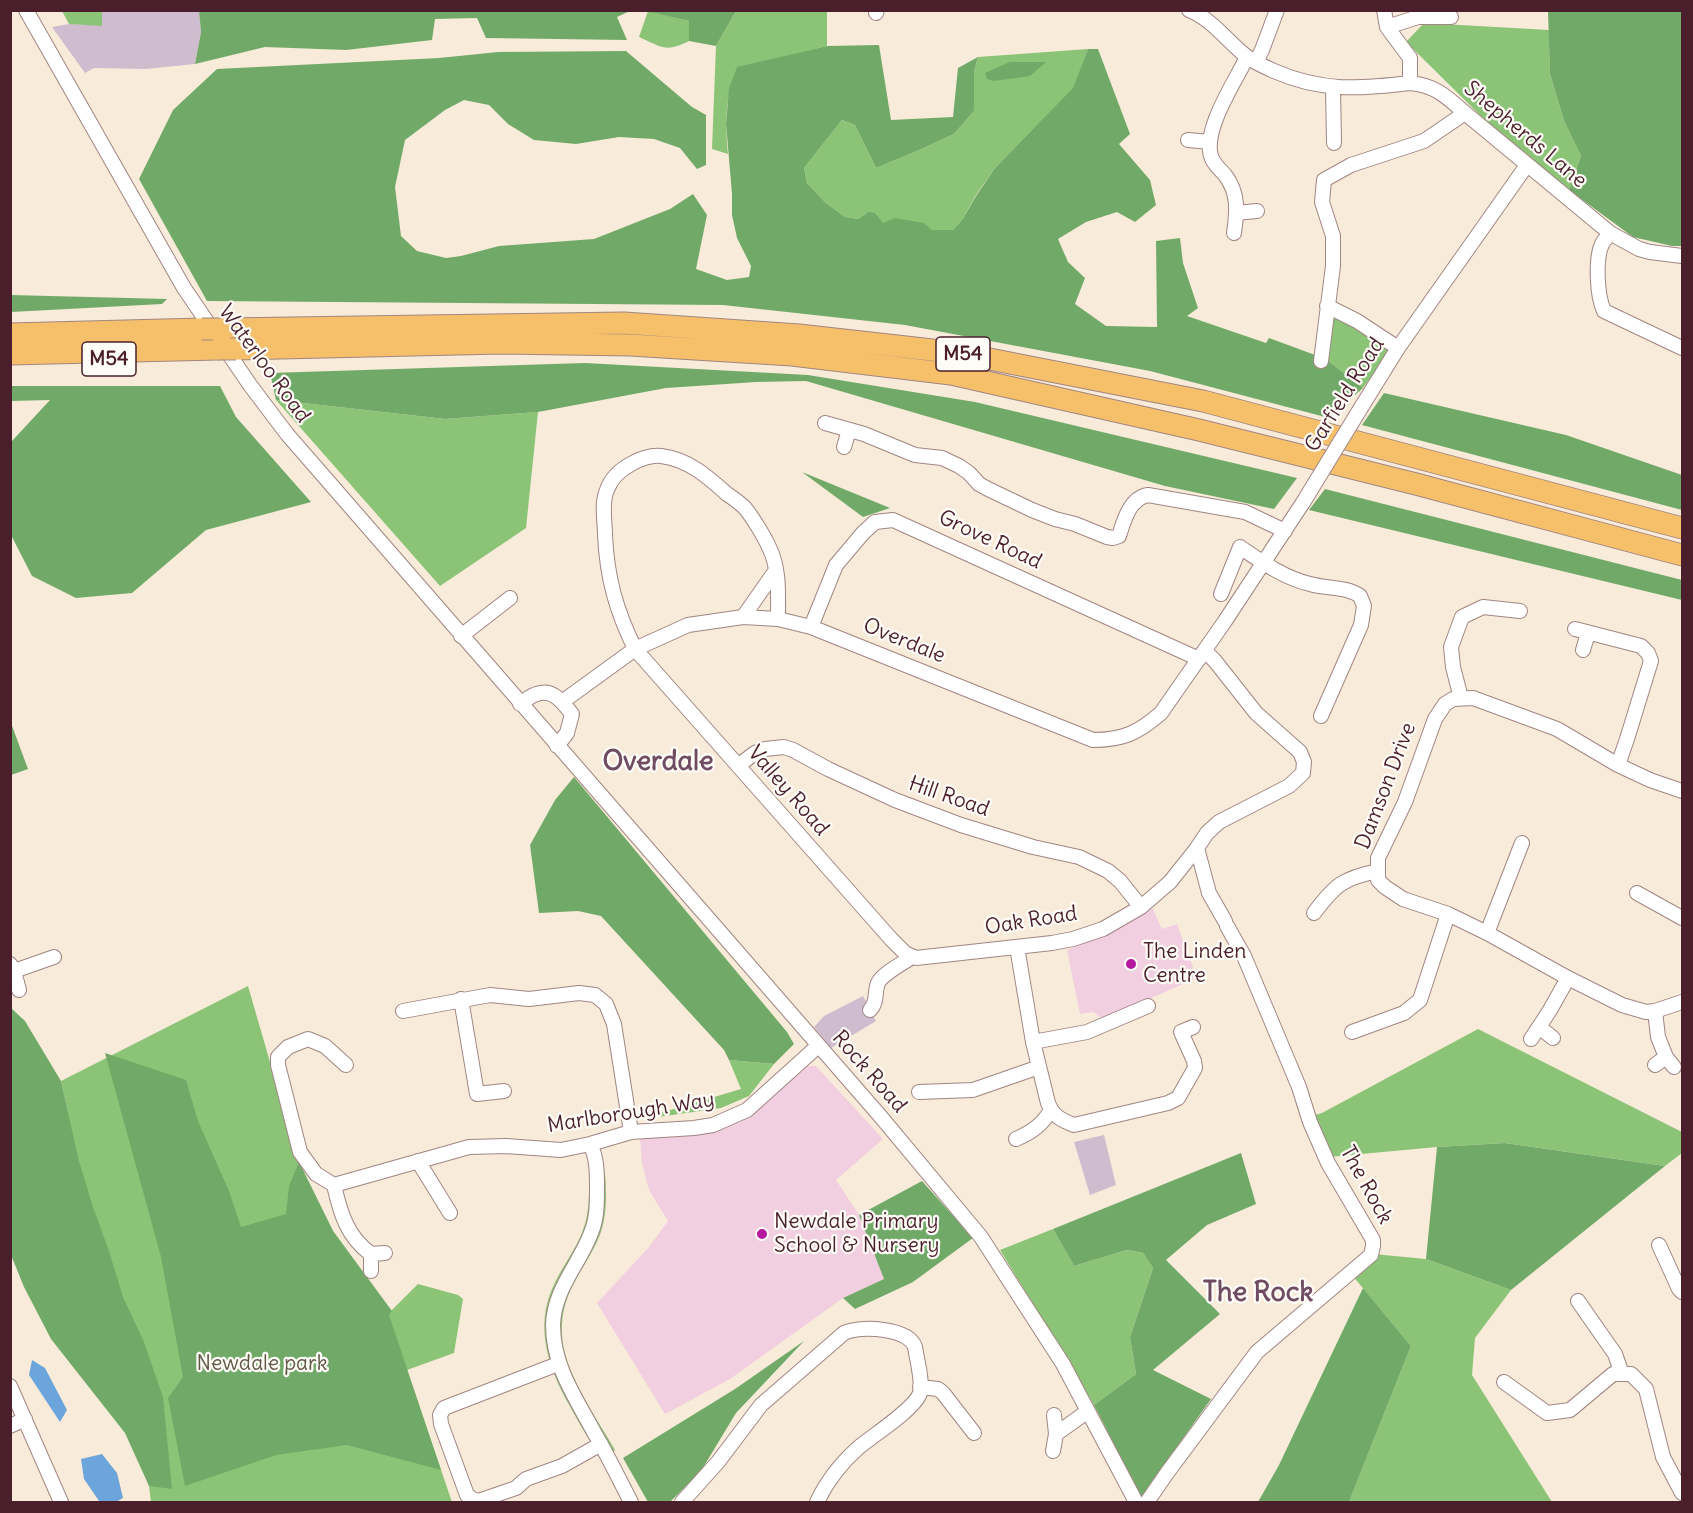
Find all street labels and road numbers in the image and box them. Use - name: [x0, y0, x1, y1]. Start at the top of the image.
- street label: Shepherds Lane: [1458, 76, 1592, 194]
- street label: Waterloo Road: [213, 300, 315, 428]
- street label: Garfield Road: [1300, 333, 1390, 457]
- road number: M54: [936, 337, 990, 371]
- road number: M54: [82, 342, 136, 376]
- street label: Grove Road: [934, 505, 1046, 575]
- street label: Overdale: [859, 613, 949, 669]
- street label: Damson Drive: [1350, 719, 1422, 853]
- street label: Valley Road: [742, 741, 834, 841]
- street label: Hill Road: [905, 772, 993, 822]
- street label: Oak Road: [983, 901, 1079, 941]
- street label: Rock Road: [826, 1026, 912, 1118]
- street label: Marlborough Way: [546, 1087, 716, 1139]
- street label: The Rock: [1334, 1141, 1398, 1229]

